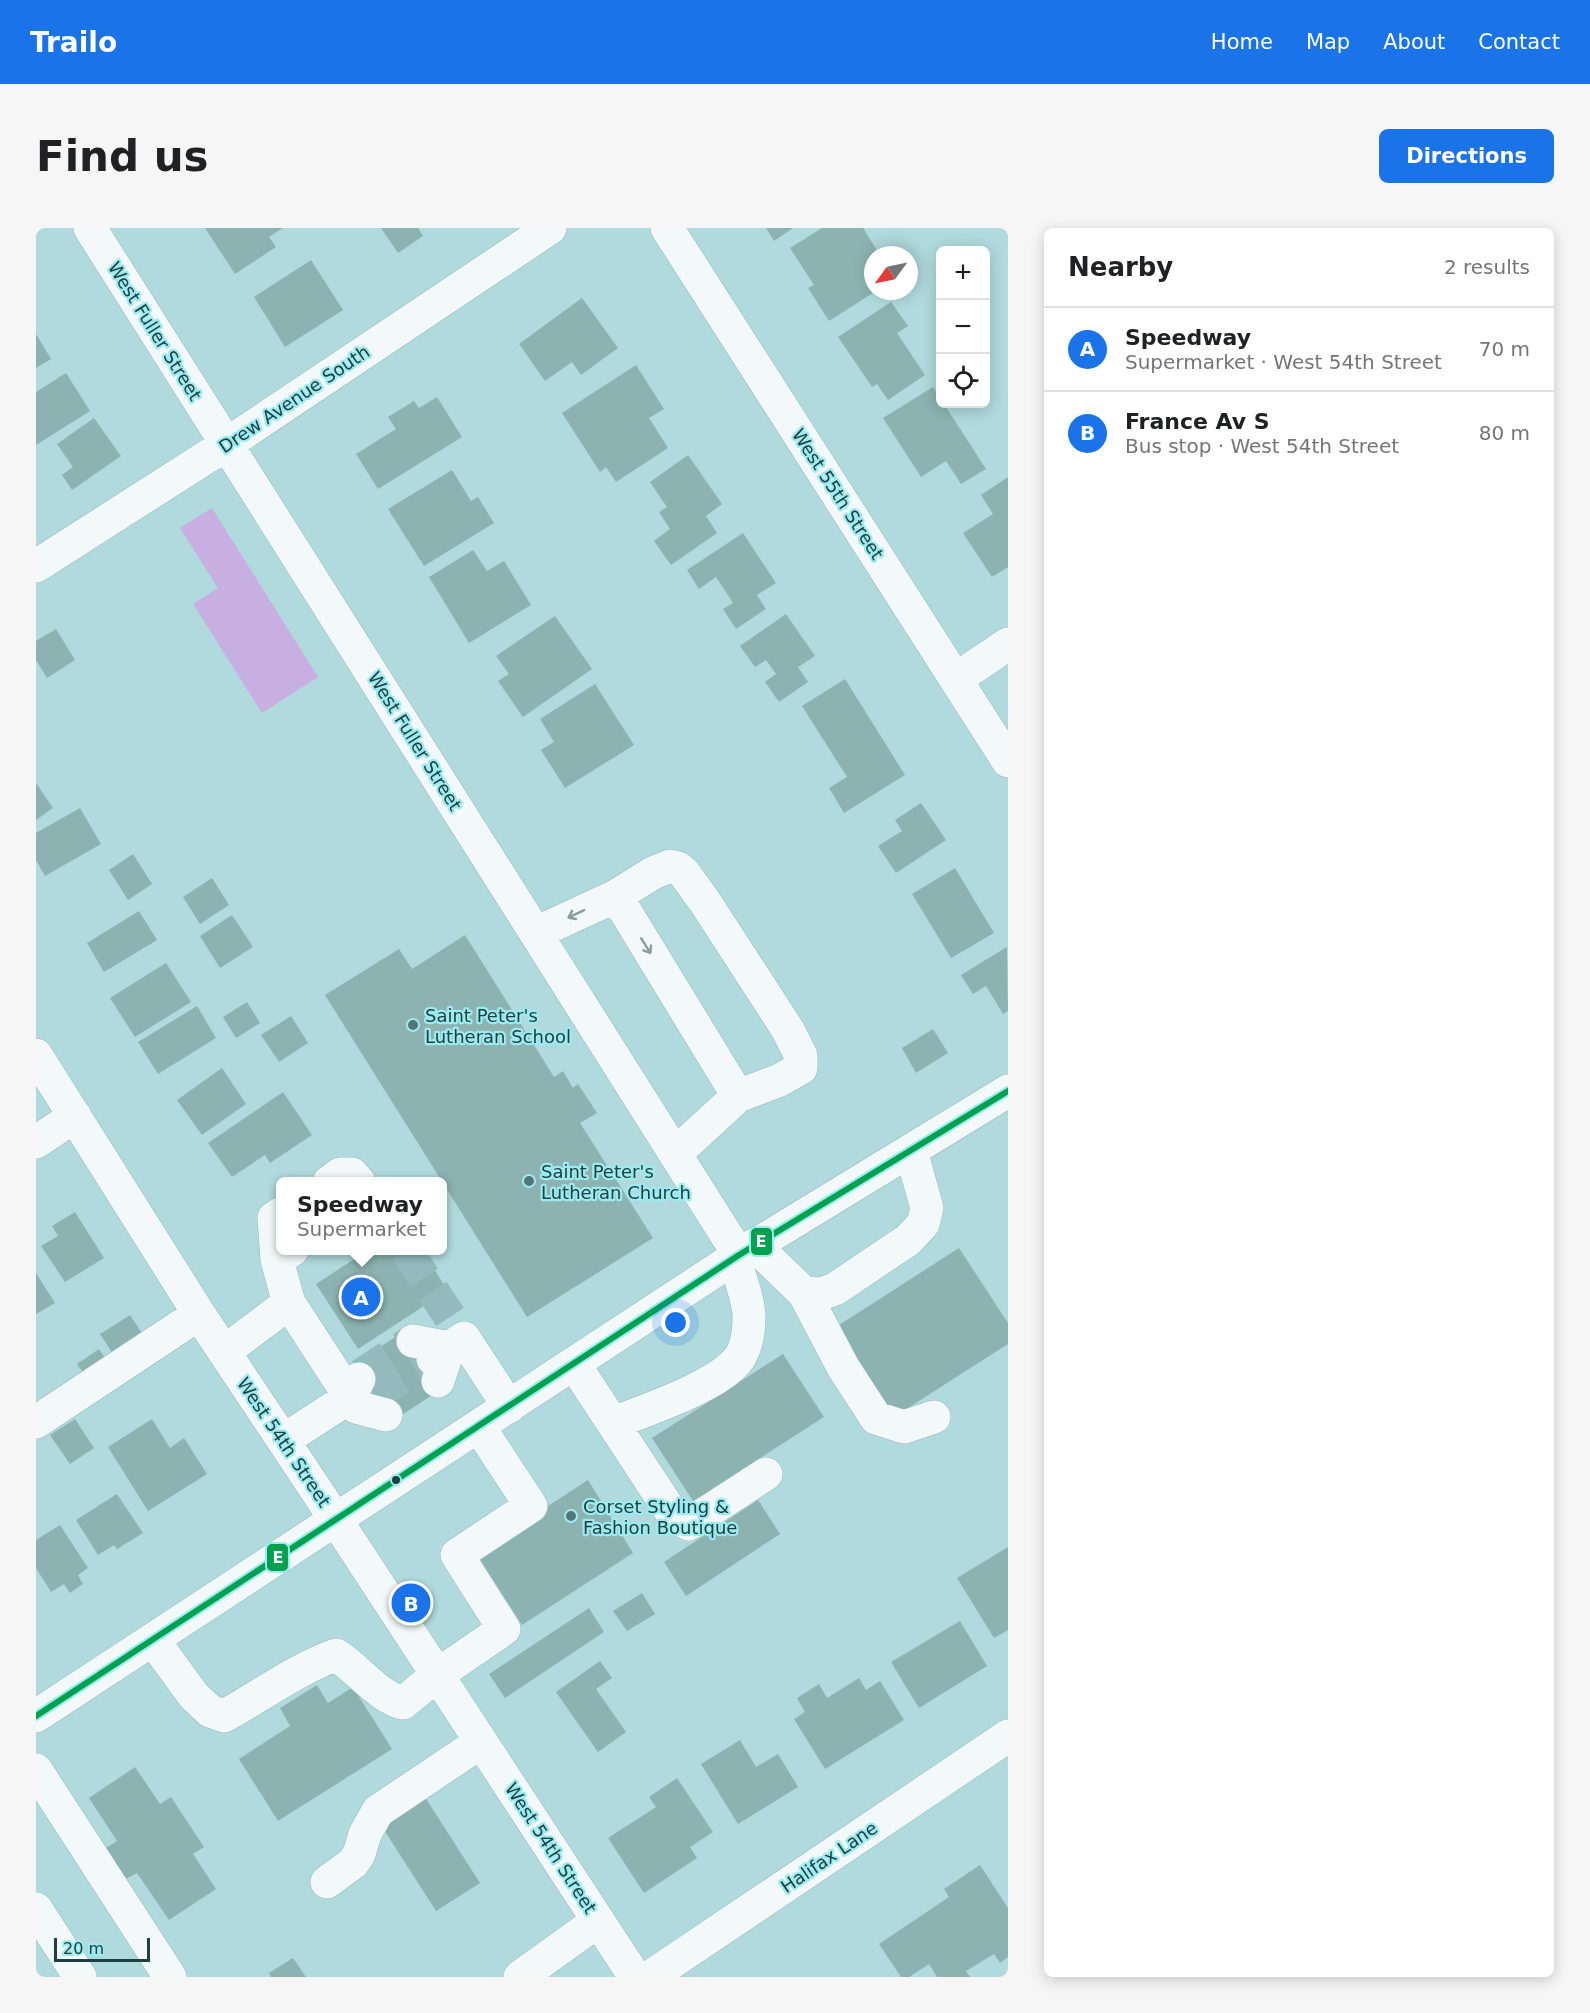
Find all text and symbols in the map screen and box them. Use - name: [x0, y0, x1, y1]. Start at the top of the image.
- text: Trailo: [30, 26, 117, 59]
- text: Home: [1211, 30, 1273, 54]
- text: Map: [1306, 30, 1350, 54]
- text: About: [1383, 30, 1445, 54]
- text: Contact: [1478, 30, 1560, 54]
- button: Directions: [1379, 129, 1554, 183]
- text: Find us: [36, 132, 209, 181]
- north arrow: [864, 246, 918, 300]
- map controls: [936, 246, 990, 408]
- button: +: [936, 246, 990, 300]
- text: Nearby: [1068, 252, 1173, 282]
- text: 2 results: [1444, 255, 1530, 279]
- street label: West Fuller Street: [104, 258, 206, 404]
- button: −: [936, 300, 990, 354]
- text: Speedway: [1125, 325, 1251, 350]
- text: A: [1080, 337, 1095, 361]
- text: 70 m: [1479, 337, 1530, 361]
- street label: Drew Avenue South: [215, 341, 373, 457]
- text: Supermarket · West 54th Street: [1125, 350, 1442, 374]
- button: locate: [936, 354, 990, 408]
- text: France Av S: [1125, 409, 1270, 434]
- text: B: [1080, 421, 1095, 445]
- text: 80 m: [1479, 421, 1530, 445]
- street label: West 55th Street: [788, 425, 888, 563]
- text: Bus stop · West 54th Street: [1125, 434, 1399, 458]
- street label: West Fuller Street: [364, 668, 466, 814]
- one-way arrow: [567, 909, 585, 921]
- one-way arrow: [641, 937, 653, 954]
- place label: Saint Peter's Lutheran School: [425, 1005, 571, 1047]
- marker: Saint Peter's Lutheran School: [406, 1018, 420, 1032]
- place label: Saint Peter's Lutheran Church: [541, 1161, 691, 1203]
- marker: Saint Peter's Lutheran Church: [522, 1174, 536, 1188]
- popup: [276, 1177, 447, 1255]
- text: Speedway: [297, 1192, 423, 1217]
- text: Supermarket: [297, 1217, 426, 1241]
- line badge: E: [750, 1227, 773, 1256]
- text: E: [756, 1232, 766, 1251]
- pin: A: [342, 1274, 380, 1320]
- your location: [661, 1308, 690, 1337]
- street label: West 54th Street: [233, 1373, 335, 1511]
- unlabelled marker: [390, 1474, 402, 1486]
- place label: Corset Styling & Fashion Boutique: [583, 1496, 737, 1538]
- marker: Corset Styling & Fashion Boutique: [564, 1509, 578, 1523]
- line badge: E: [266, 1543, 289, 1572]
- text: E: [273, 1548, 283, 1567]
- pin: B: [392, 1580, 430, 1626]
- street label: West 54th Street: [501, 1779, 601, 1917]
- street label: Halifax Lane: [777, 1817, 881, 1897]
- scale bar: [54, 1935, 150, 1962]
- text: 20 m: [63, 1939, 104, 1958]

